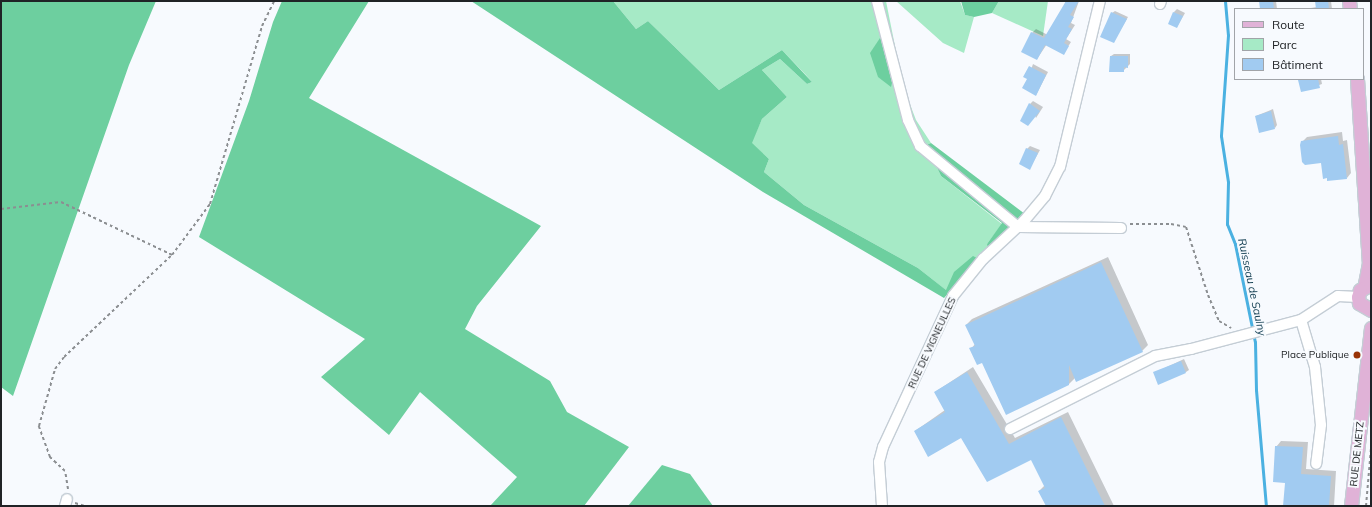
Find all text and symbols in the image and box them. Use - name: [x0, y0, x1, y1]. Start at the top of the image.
- legend: [1234, 8, 1364, 80]
- text: Route: [1272, 17, 1305, 32]
- text: Parc: [1272, 37, 1297, 52]
- text: Bâtiment: [1272, 57, 1323, 72]
- water label: Ruisseau de Saulny: [1235, 237, 1269, 337]
- street label: RUE DE VIGNEULLES: [906, 296, 958, 390]
- place label: Place Publique: [1281, 349, 1349, 361]
- marker: Place Publique: [1352, 350, 1362, 360]
- street label: RUE DE METZ: [1348, 421, 1366, 487]

